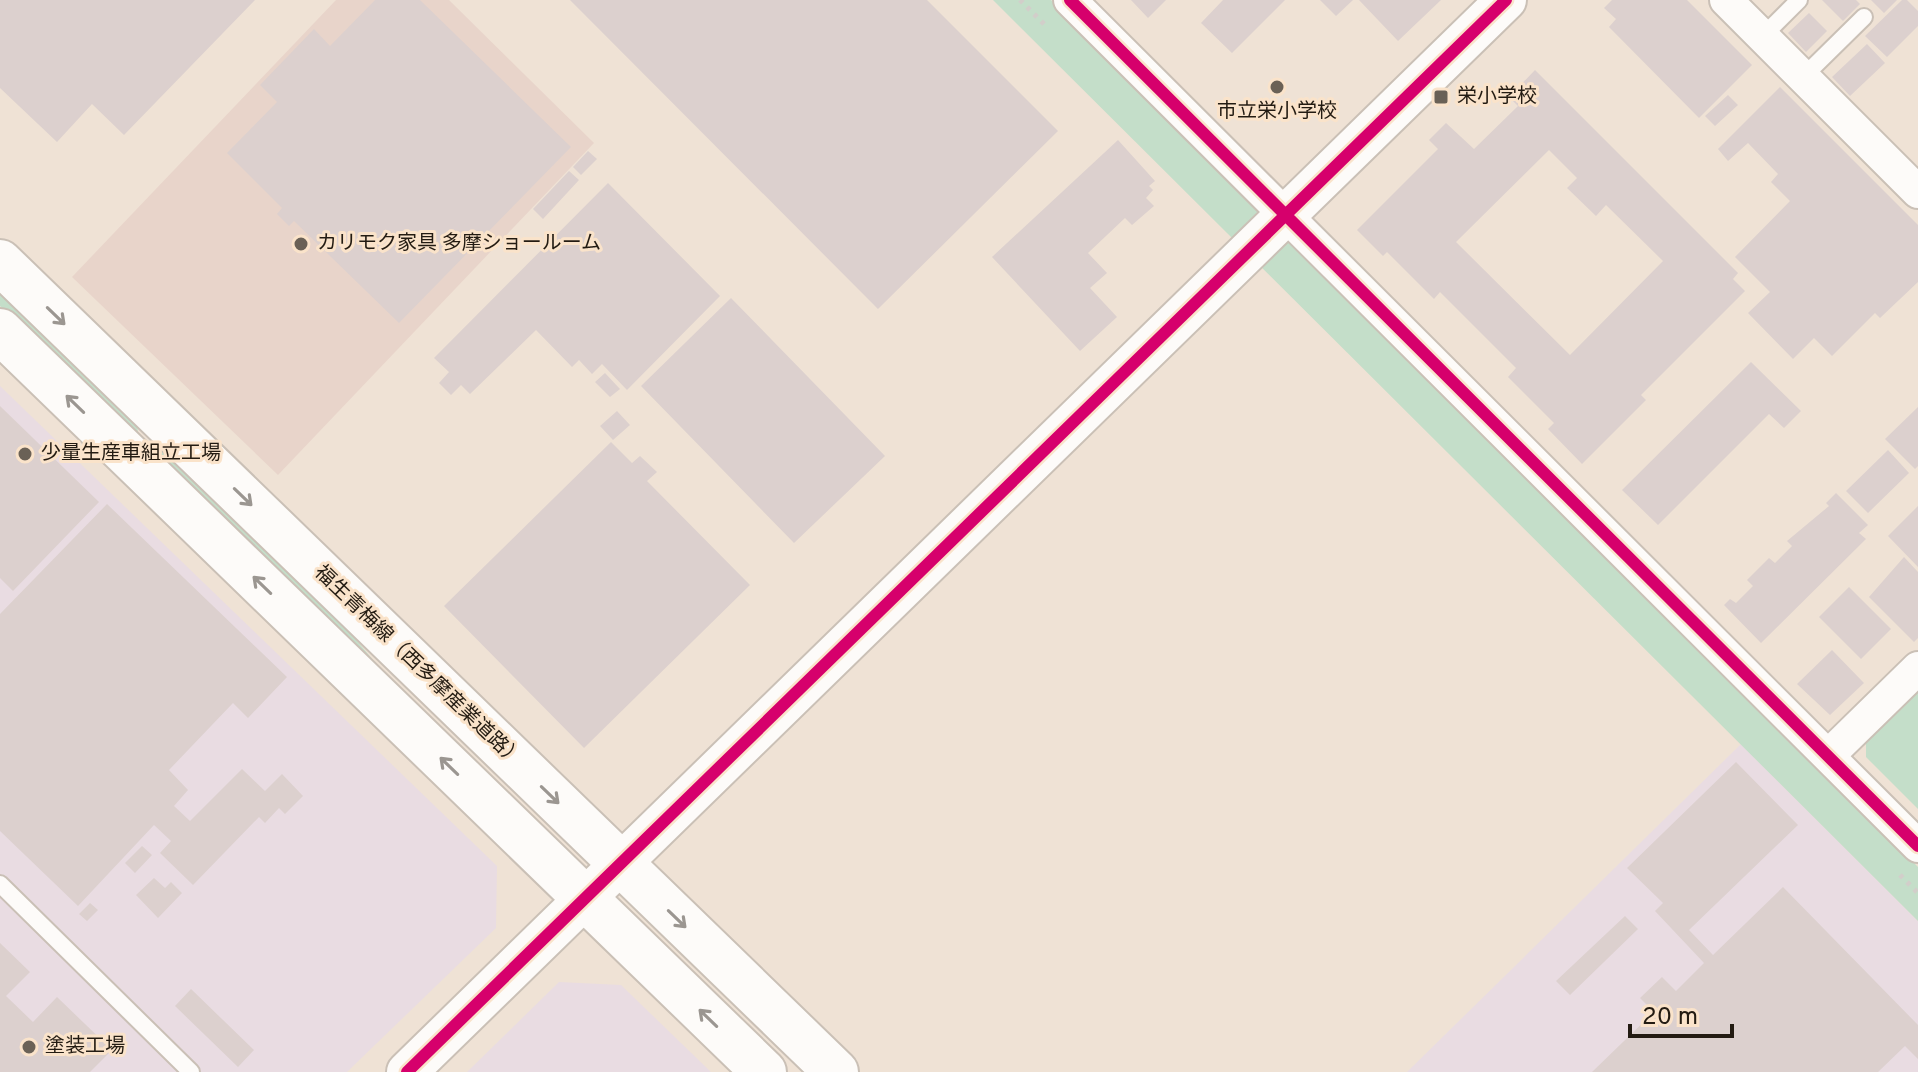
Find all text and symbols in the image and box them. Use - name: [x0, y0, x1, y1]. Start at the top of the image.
- marker: 市立栄小学校: [1268, 78, 1286, 96]
- place label: 栄小学校: [1457, 84, 1537, 110]
- marker: 栄小学校: [1432, 88, 1450, 106]
- place label: 市立栄小学校: [1217, 99, 1337, 125]
- place label: カリモク家具 多摩ショールーム: [317, 231, 601, 257]
- marker: カリモク家具 多摩ショールーム: [292, 235, 310, 253]
- one-way arrow: [46, 307, 66, 326]
- one-way arrow: [65, 395, 85, 414]
- place label: 少量生産車組立工場: [41, 441, 221, 467]
- marker: 少量生産車組立工場: [16, 445, 34, 463]
- one-way arrow: [233, 487, 252, 506]
- street label: 福生青梅線（西多摩産業道路）: [308, 560, 528, 774]
- one-way arrow: [252, 576, 272, 595]
- one-way arrow: [439, 757, 459, 776]
- one-way arrow: [540, 786, 560, 805]
- one-way arrow: [667, 909, 687, 928]
- scale bar: [1630, 988, 1732, 1038]
- text: 20 m: [1642, 1003, 1698, 1033]
- one-way arrow: [699, 1009, 718, 1028]
- place label: 塗装工場: [45, 1034, 125, 1060]
- marker: 塗装工場: [20, 1038, 38, 1056]

